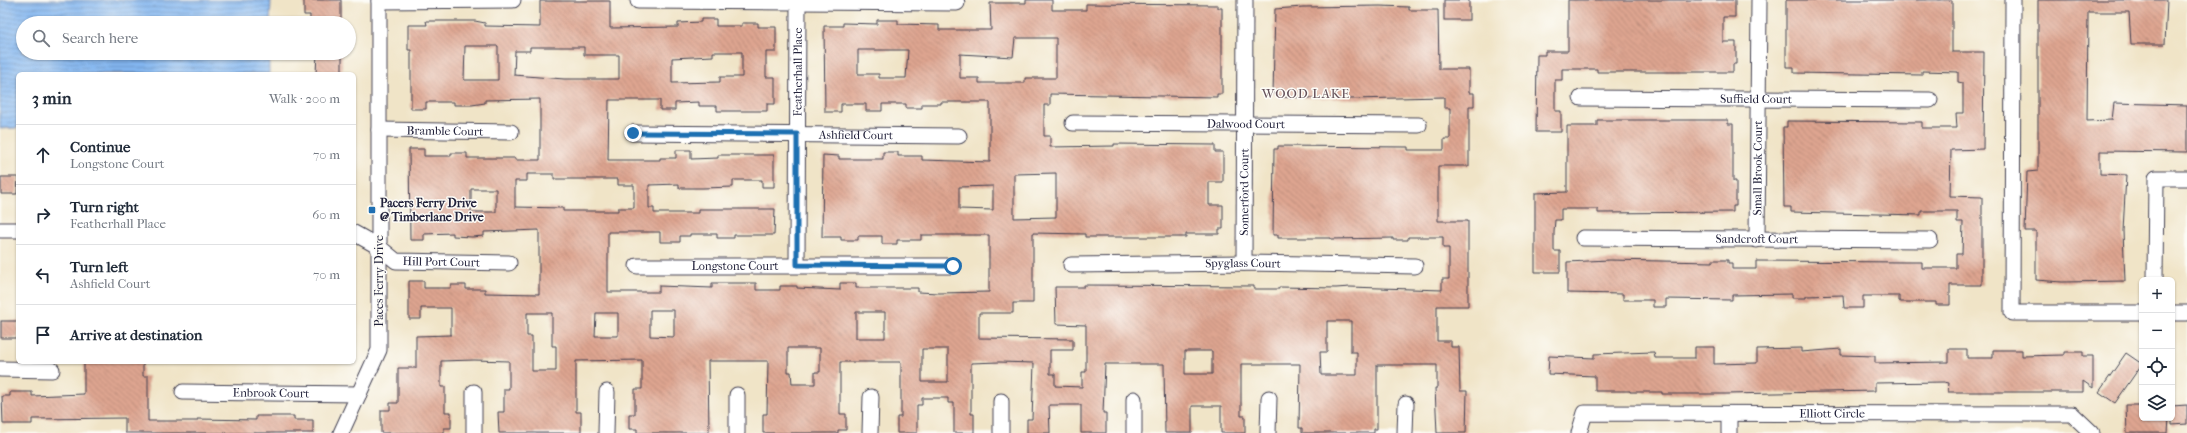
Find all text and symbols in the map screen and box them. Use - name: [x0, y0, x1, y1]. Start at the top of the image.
- search box: [16, 16, 356, 60]
- icon: search: [30, 27, 52, 49]
- street label: Featherhall Place: [791, 28, 805, 116]
- text: Search here: [62, 29, 138, 47]
- district label: WOOD LAKE: [1261, 86, 1350, 101]
- text: 3 min: [32, 88, 72, 108]
- text: Walk · 200 m: [269, 91, 340, 106]
- street label: Suffield Court: [1720, 92, 1793, 106]
- street label: Dalwood Court: [1207, 117, 1286, 131]
- street label: Small Brook Court: [1750, 120, 1765, 216]
- street label: Bramble Court: [407, 123, 484, 139]
- route end: [624, 124, 642, 142]
- street label: Ashfield Court: [818, 128, 894, 142]
- text: Continue: [70, 138, 130, 156]
- icon: ahead: [32, 144, 54, 166]
- text: 70 m: [313, 147, 340, 162]
- street label: Somerford Court: [1237, 148, 1251, 236]
- text: Longstone Court: [70, 156, 164, 171]
- place label: Pacers Ferry Drive @ Timberlane Drive: [380, 196, 484, 224]
- text: Turn right: [70, 198, 139, 216]
- icon: right: [32, 204, 54, 226]
- marker: Pacers Ferry Drive @ Timberlane Drive: [367, 205, 377, 215]
- text: 60 m: [312, 207, 340, 222]
- text: Featherhall Place: [70, 216, 166, 231]
- street label: Sandcroft Court: [1716, 232, 1799, 246]
- street label: Paces Ferry Drive: [372, 235, 386, 327]
- street label: Hill Port Court: [402, 254, 481, 270]
- street label: Spyglass Court: [1205, 256, 1282, 271]
- route start: [944, 257, 962, 275]
- text: Turn left: [70, 258, 128, 276]
- street label: Longstone Court: [691, 259, 779, 273]
- icon: left: [32, 264, 54, 286]
- text: 70 m: [313, 267, 340, 282]
- text: Ashfield Court: [70, 276, 150, 291]
- map controls: [2139, 277, 2175, 421]
- button: +: [2139, 277, 2175, 313]
- button: −: [2139, 313, 2175, 349]
- icon: arrive: [32, 324, 54, 346]
- text: Arrive at destination: [70, 326, 202, 344]
- button: locate: [2139, 349, 2175, 385]
- button: layers: [2139, 385, 2175, 421]
- street label: Enbrook Court: [233, 386, 310, 400]
- street label: Elliott Circle: [1799, 406, 1865, 421]

